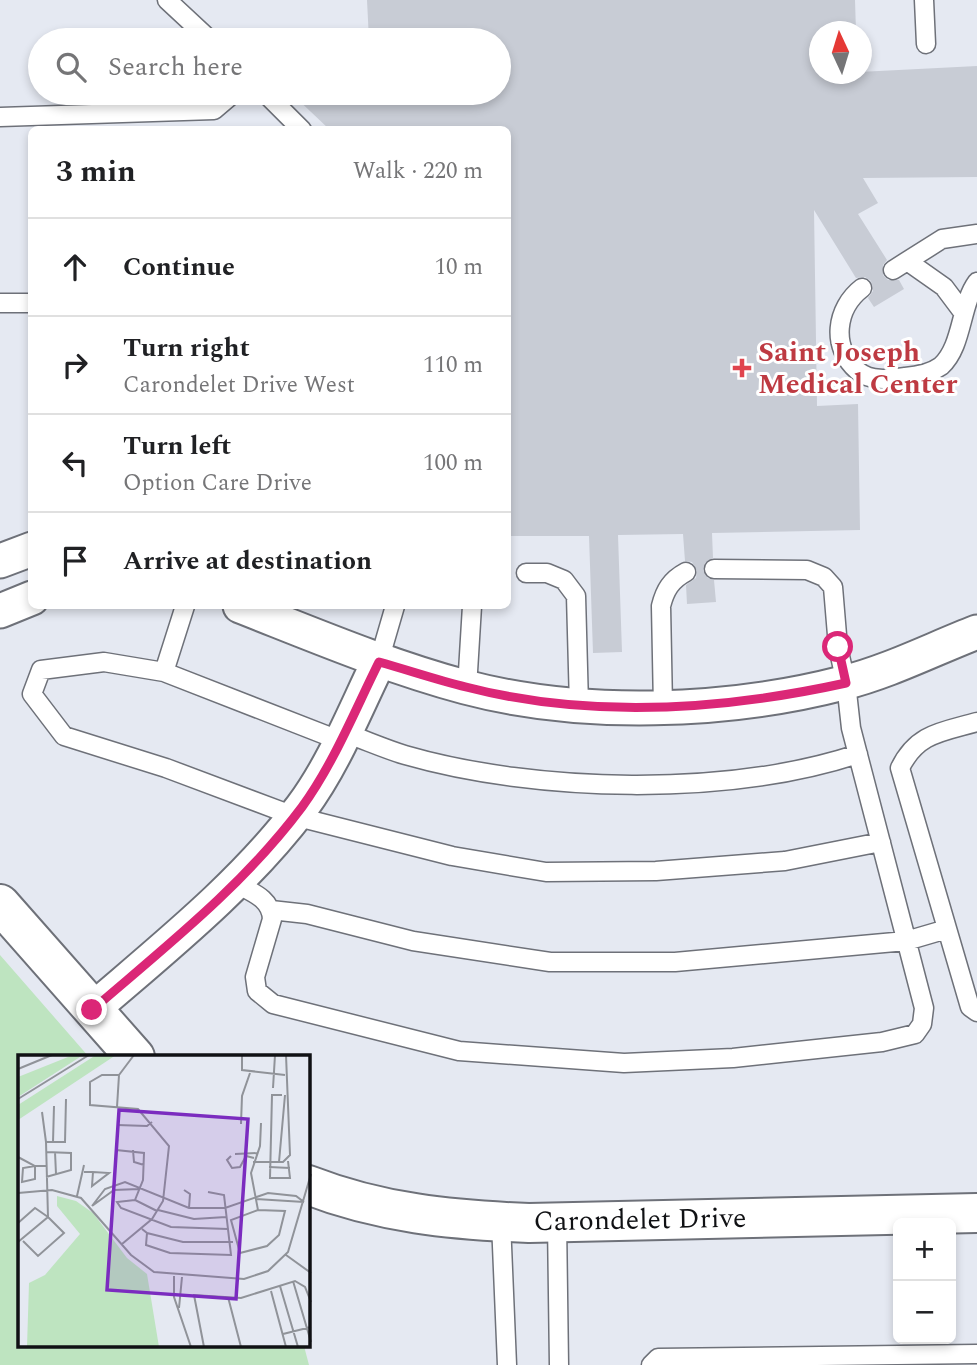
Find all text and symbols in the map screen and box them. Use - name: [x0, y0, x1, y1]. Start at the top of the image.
- north arrow: [809, 21, 872, 84]
- search box: [28, 28, 511, 105]
- text: Search here: [108, 47, 243, 87]
- icon: search: [52, 48, 90, 86]
- text: 3 min: [56, 149, 136, 195]
- text: Walk · 220 m: [353, 154, 483, 189]
- text: Continue: [123, 247, 235, 287]
- icon: ahead: [56, 248, 94, 286]
- text: 10 m: [434, 250, 483, 285]
- text: Turn right: [123, 328, 250, 368]
- place label: Saint Joseph Medical Center: [758, 331, 957, 406]
- icon: right: [56, 346, 94, 384]
- text: 110 m: [423, 348, 483, 383]
- marker: Saint Joseph Medical Center: [732, 358, 752, 378]
- text: Carondelet Drive West: [123, 368, 355, 403]
- text: Turn left: [123, 426, 231, 466]
- icon: left: [56, 444, 94, 482]
- text: 100 m: [423, 446, 483, 481]
- text: Option Care Drive: [123, 466, 312, 501]
- text: Arrive at destination: [123, 541, 372, 581]
- icon: arrive: [56, 542, 94, 580]
- route start: [822, 631, 853, 662]
- route end: [76, 994, 107, 1025]
- inset map: [18, 1055, 310, 1348]
- street label: Carondelet Drive: [533, 1197, 747, 1243]
- map controls: [893, 1218, 956, 1344]
- button: +: [893, 1218, 956, 1281]
- button: −: [893, 1281, 956, 1344]

